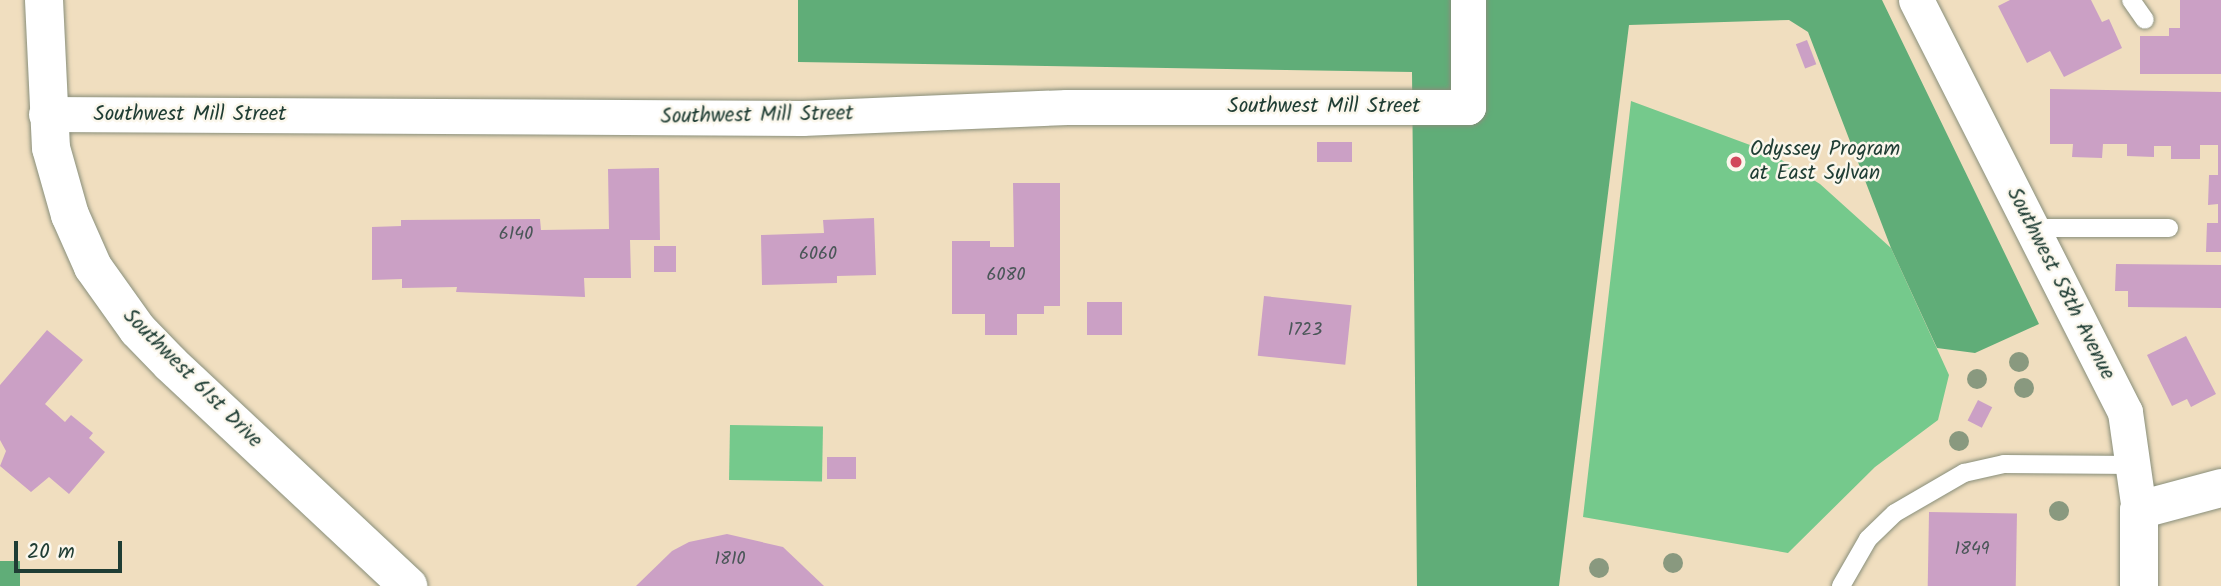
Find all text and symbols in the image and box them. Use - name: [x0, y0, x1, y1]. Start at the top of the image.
- street label: Southwest Mill Street: [1228, 94, 1420, 120]
- street label: Southwest Mill Street: [94, 102, 286, 128]
- street label: Southwest Mill Street: [660, 102, 854, 130]
- place label: Odyssey Program at East Sylvan: [1750, 137, 1900, 187]
- marker: Odyssey Program at East Sylvan: [1728, 154, 1744, 170]
- street label: Southwest 58th Avenue: [2000, 183, 2120, 385]
- house number: 6140: [499, 224, 533, 246]
- house number: 6060: [799, 244, 837, 266]
- house number: 6080: [987, 265, 1025, 287]
- street label: Southwest 61st Drive: [117, 304, 267, 454]
- house number: 1723: [1288, 320, 1322, 342]
- scale bar: [18, 526, 126, 570]
- text: 20 m: [27, 536, 75, 569]
- house number: 1849: [1954, 539, 1990, 561]
- house number: 1810: [714, 549, 746, 571]

